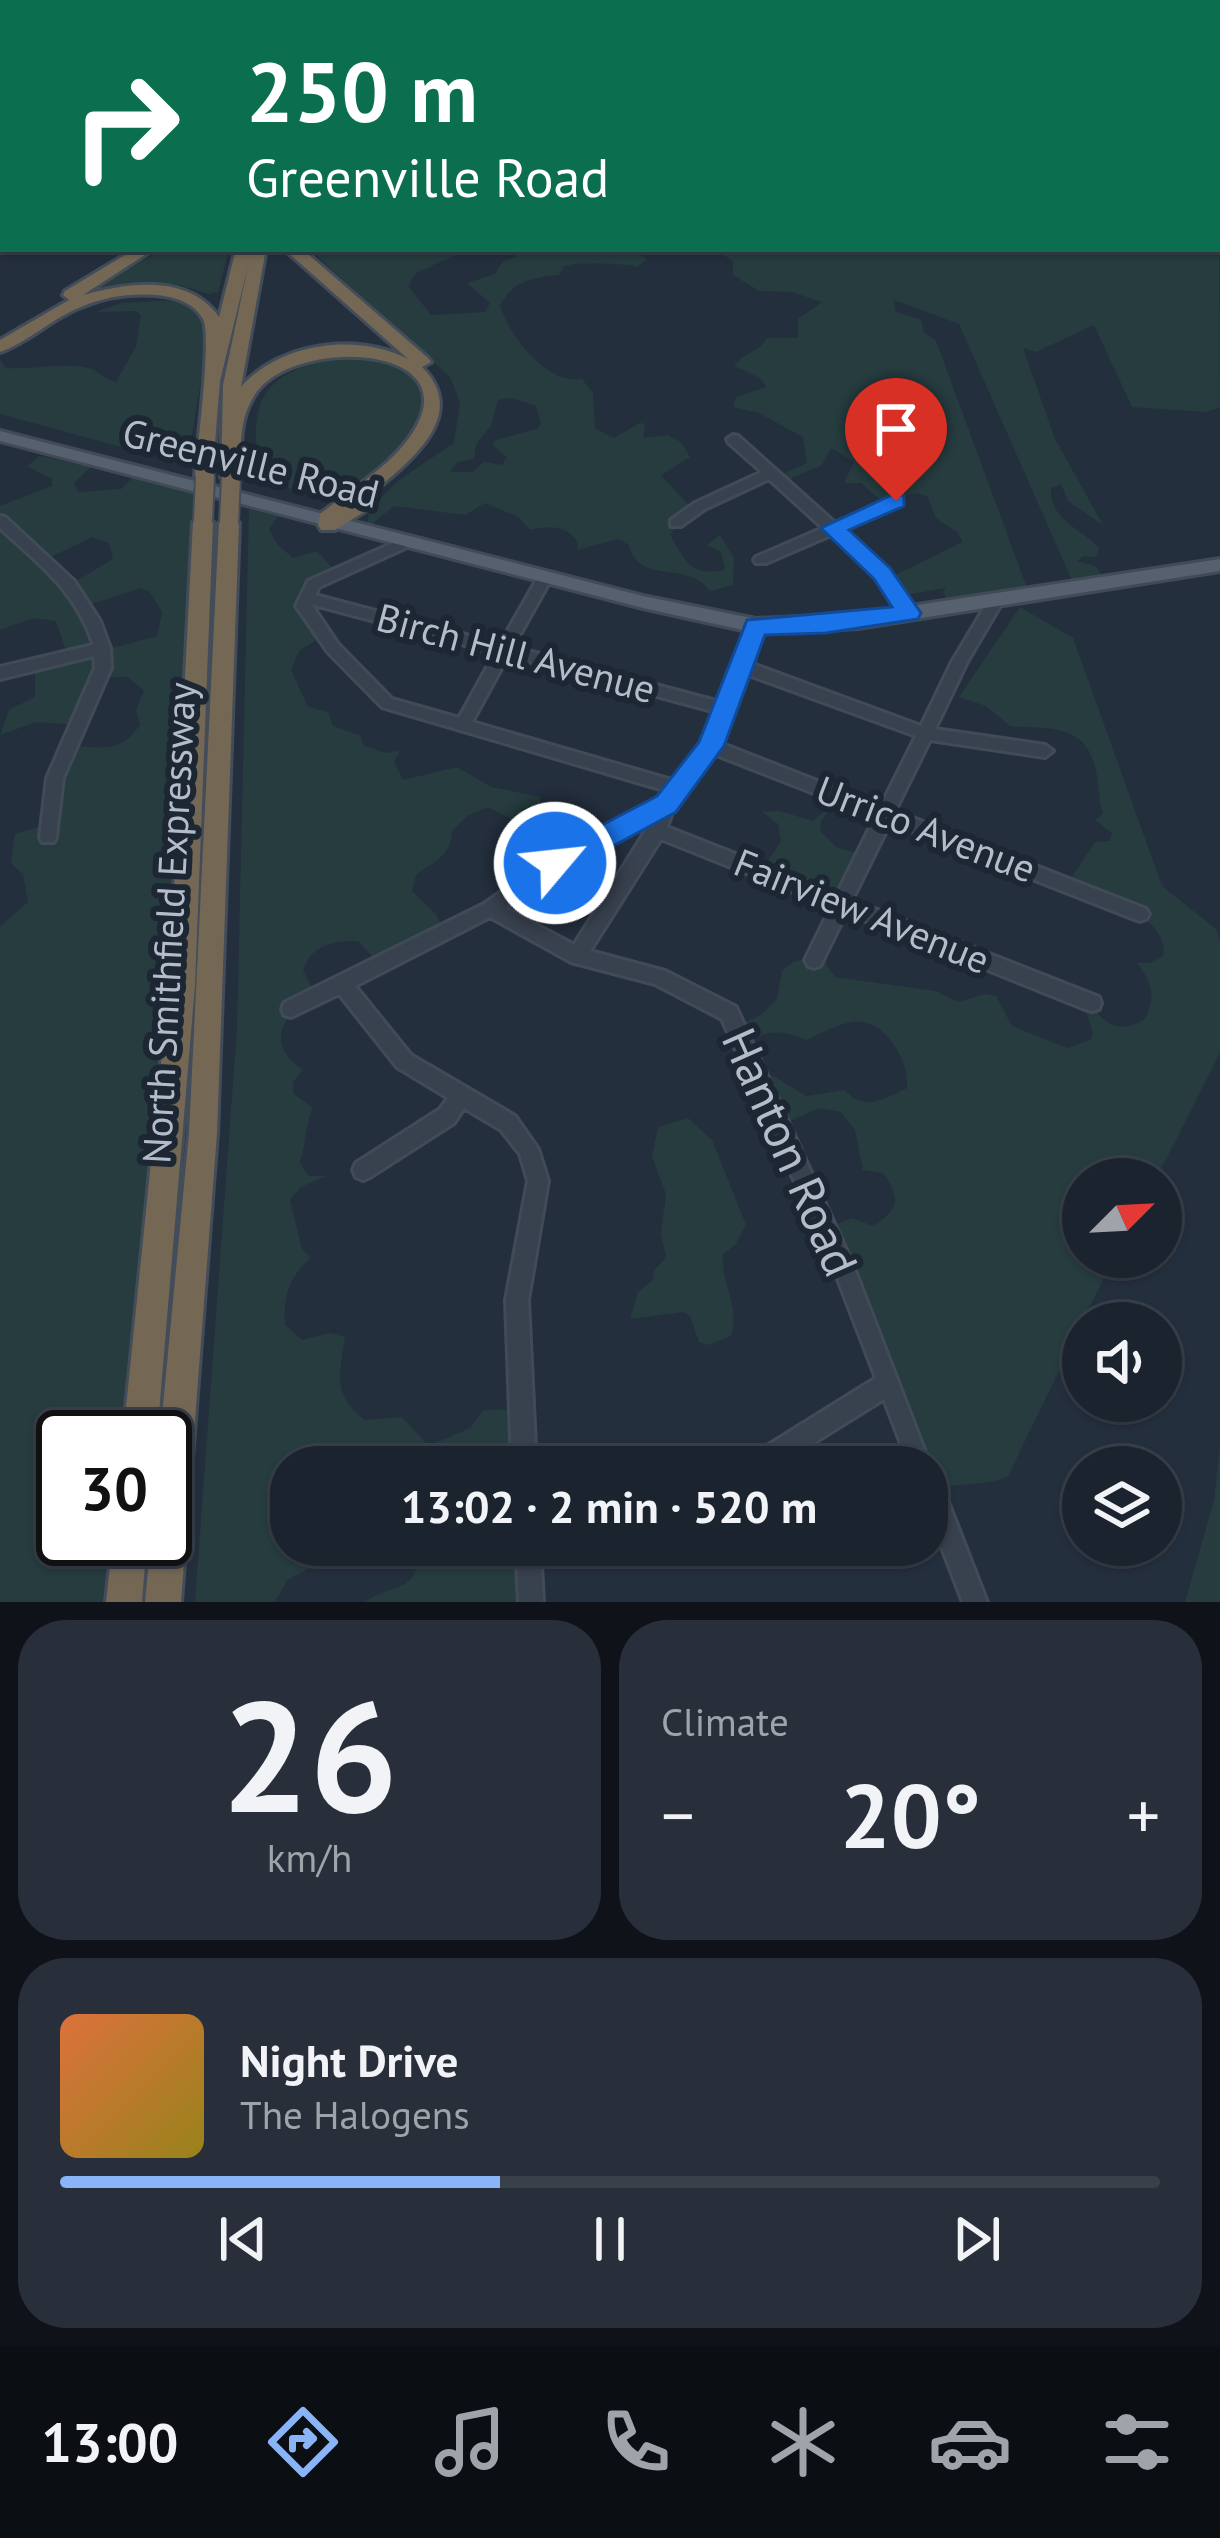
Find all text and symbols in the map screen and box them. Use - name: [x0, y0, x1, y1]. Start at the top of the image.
- text: 250 m: [246, 36, 478, 145]
- icon: right: [48, 48, 204, 204]
- text: Greenville Road: [246, 142, 609, 212]
- pin: [845, 378, 947, 501]
- icon: arrive: [863, 396, 929, 462]
- street label: Greenville Road: [118, 406, 385, 519]
- street label: Birch Hill Avenue: [371, 591, 661, 714]
- street label: North Smithfield Expressway: [130, 681, 207, 1165]
- street label: Urrico Avenue: [809, 763, 1043, 894]
- position arrow: [492, 800, 618, 926]
- street label: Fairview Avenue: [727, 836, 997, 985]
- street label: Hanton Road: [709, 1018, 873, 1285]
- north arrow: [1062, 1158, 1182, 1278]
- map controls: [1062, 1158, 1182, 1566]
- button: sound: [1062, 1302, 1182, 1422]
- speed limit sign: 30: [36, 1410, 192, 1566]
- button: layers: [1062, 1446, 1182, 1566]
- text: 13:02 · 2 min · 520 m: [401, 1477, 817, 1535]
- text: 26: [221, 1653, 398, 1855]
- text: Climate: [661, 1696, 789, 1747]
- text: 20°: [840, 1756, 981, 1873]
- text: −: [661, 1772, 694, 1857]
- text: +: [1127, 1772, 1160, 1857]
- text: km/h: [267, 1832, 352, 1883]
- text: Night Drive: [240, 2031, 458, 2089]
- text: The Halogens: [240, 2089, 470, 2140]
- icon: previous: [210, 2206, 276, 2272]
- icon: pause: [577, 2206, 643, 2272]
- icon: next: [944, 2206, 1010, 2272]
- icon: directions: [261, 2400, 345, 2484]
- icon: music: [428, 2400, 512, 2484]
- icon: phone: [594, 2400, 678, 2484]
- icon: climate: [761, 2400, 845, 2484]
- icon: car: [928, 2400, 1012, 2484]
- icon: filters: [1095, 2400, 1179, 2484]
- text: 13:00: [41, 2407, 178, 2477]

